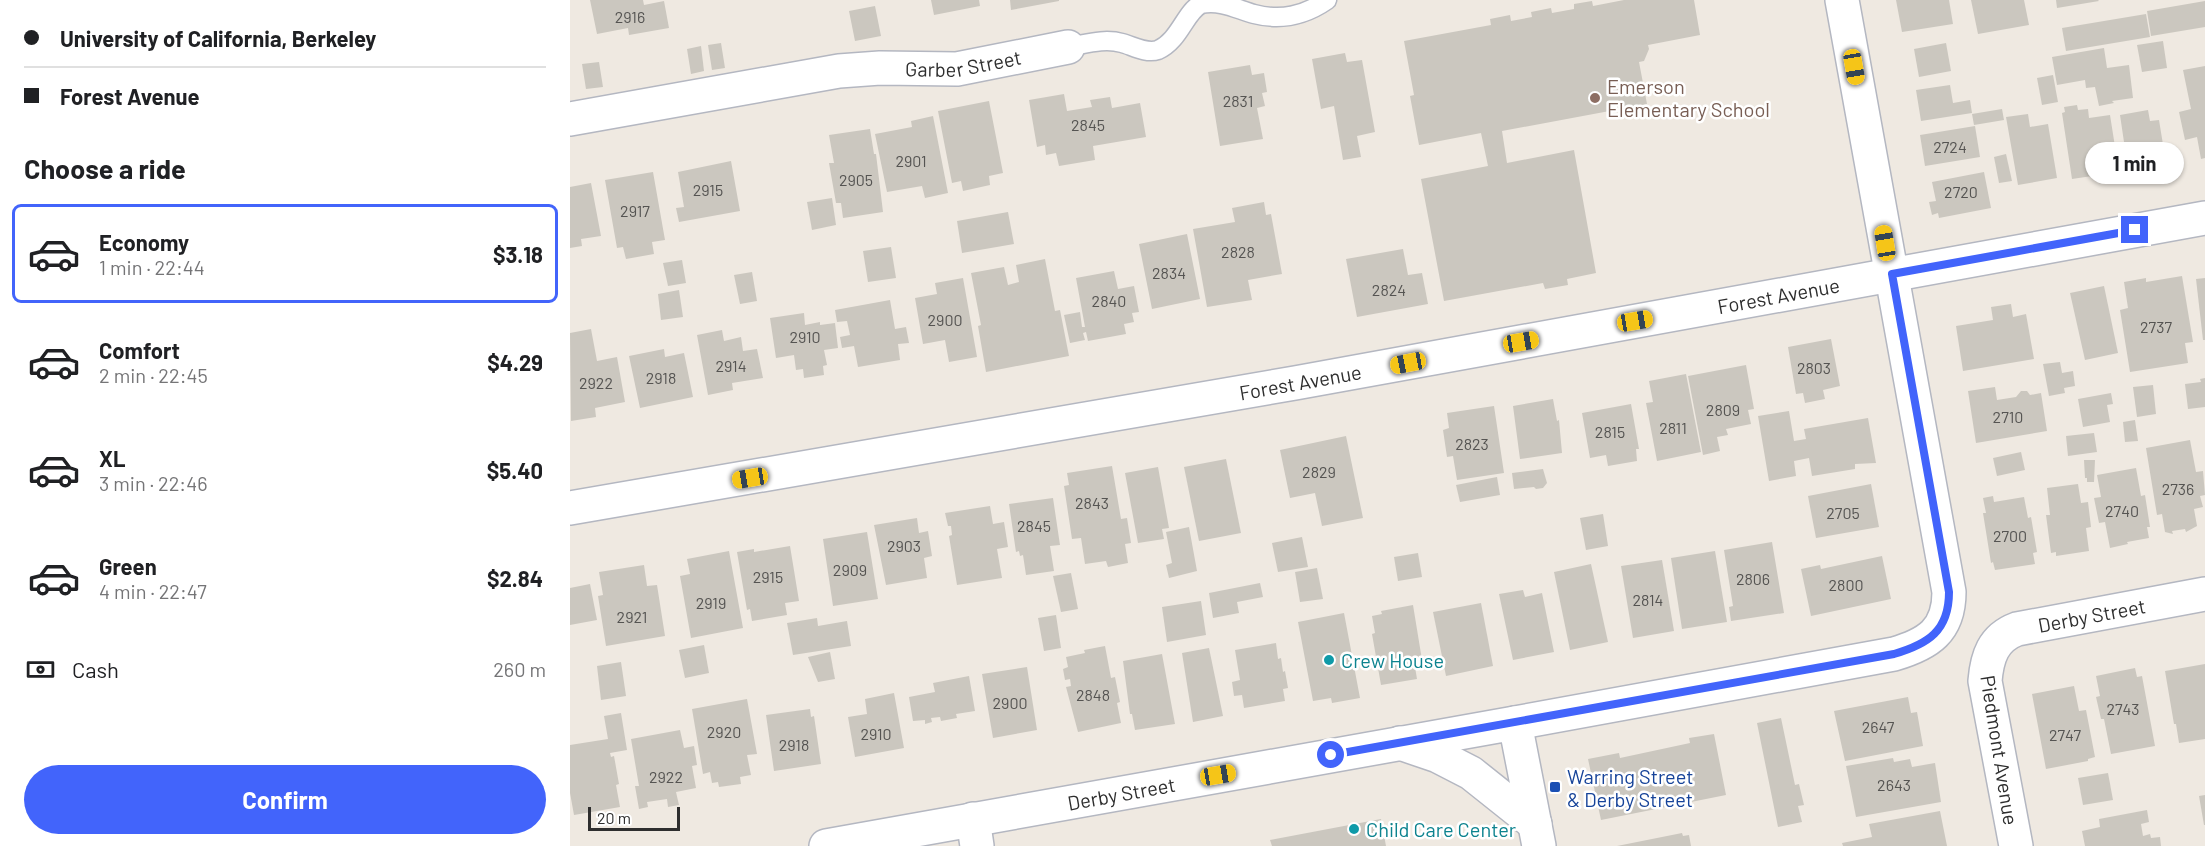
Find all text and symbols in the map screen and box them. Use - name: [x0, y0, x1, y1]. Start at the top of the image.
- house number: 2916: [615, 7, 645, 26]
- text: University of California, Berkeley: [60, 25, 376, 51]
- street label: Garber Street: [905, 45, 1023, 81]
- car: [1842, 48, 1866, 86]
- place label: Emerson Elementary School: [1607, 74, 1770, 121]
- text: Forest Avenue: [60, 83, 199, 109]
- house number: 2831: [1223, 91, 1253, 110]
- marker: Emerson Elementary School: [1588, 91, 1602, 105]
- house number: 2845: [1071, 115, 1105, 134]
- house number: 2724: [1933, 137, 1967, 156]
- callout: 1 min: [2086, 143, 2184, 185]
- house number: 2901: [895, 151, 927, 170]
- text: 1 min: [2113, 151, 2156, 175]
- text: Choose a ride: [24, 152, 186, 184]
- house number: 2905: [839, 170, 873, 189]
- house number: 2915: [693, 180, 723, 199]
- house number: 2720: [1944, 182, 1978, 201]
- house number: 2917: [620, 201, 650, 220]
- route end: [2121, 216, 2148, 243]
- car: [1873, 224, 1897, 262]
- icon: car: [27, 227, 81, 281]
- text: Economy: [99, 229, 189, 255]
- text: $3.18: [493, 241, 543, 267]
- house number: 2828: [1221, 242, 1255, 261]
- text: 1 min · 22:44: [99, 255, 205, 279]
- house number: 2834: [1152, 263, 1186, 282]
- street label: Forest Avenue: [1715, 273, 1841, 318]
- house number: 2824: [1372, 280, 1406, 299]
- house number: 2840: [1092, 291, 1126, 310]
- car: [1616, 309, 1654, 333]
- house number: 2900: [928, 310, 963, 329]
- house number: 2737: [2140, 317, 2172, 336]
- house number: 2910: [789, 327, 821, 346]
- car: [1502, 330, 1540, 354]
- icon: car: [27, 335, 81, 389]
- text: Comfort: [99, 337, 180, 363]
- text: $4.29: [487, 349, 543, 375]
- car: [1389, 351, 1427, 375]
- house number: 2914: [715, 356, 747, 375]
- house number: 2803: [1797, 358, 1831, 377]
- street label: Forest Avenue: [1237, 359, 1363, 404]
- text: 2 min · 22:45: [99, 363, 208, 387]
- house number: 2918: [646, 368, 676, 387]
- house number: 2922: [579, 373, 613, 392]
- house number: 2809: [1706, 400, 1740, 419]
- house number: 2710: [1993, 407, 2023, 426]
- house number: 2811: [1659, 418, 1687, 437]
- house number: 2815: [1595, 422, 1625, 441]
- house number: 2823: [1455, 434, 1489, 453]
- icon: car: [27, 443, 81, 497]
- text: XL: [99, 445, 125, 471]
- text: $5.40: [487, 457, 543, 483]
- house number: 2829: [1302, 462, 1336, 481]
- car: [731, 466, 769, 490]
- text: 3 min · 22:46: [99, 471, 207, 495]
- house number: 2736: [2162, 479, 2194, 498]
- house number: 2843: [1075, 493, 1109, 512]
- house number: 2740: [2105, 501, 2139, 520]
- house number: 2705: [1826, 503, 1860, 522]
- house number: 2845: [1017, 516, 1051, 535]
- house number: 2700: [1993, 526, 2027, 545]
- house number: 2903: [887, 536, 921, 555]
- icon: car: [27, 551, 81, 605]
- text: Green: [99, 553, 157, 579]
- house number: 2909: [833, 560, 867, 579]
- text: $2.84: [487, 565, 543, 591]
- house number: 2915: [753, 567, 783, 586]
- house number: 2806: [1736, 569, 1770, 588]
- house number: 2800: [1829, 575, 1864, 594]
- text: 4 min · 22:47: [99, 579, 207, 603]
- house number: 2814: [1633, 590, 1663, 609]
- house number: 2919: [696, 593, 726, 612]
- street label: Derby Street: [2036, 593, 2147, 637]
- house number: 2921: [617, 607, 647, 626]
- place label: Crew House: [1341, 648, 1444, 672]
- icon: cash: [24, 653, 57, 686]
- marker: Crew House: [1322, 653, 1336, 667]
- text: Cash: [72, 656, 119, 682]
- text: 260 m: [493, 657, 546, 681]
- street label: Piedmont Avenue: [1976, 673, 2024, 827]
- house number: 2848: [1076, 685, 1110, 704]
- house number: 2900: [993, 693, 1028, 712]
- house number: 2743: [2106, 699, 2140, 718]
- house number: 2647: [1862, 717, 1895, 736]
- house number: 2920: [707, 722, 741, 741]
- house number: 2910: [860, 724, 892, 743]
- house number: 2747: [2049, 725, 2081, 744]
- house number: 2918: [779, 735, 809, 754]
- route start: [1317, 741, 1344, 768]
- car: [1199, 763, 1237, 787]
- place label: Warring Street & Derby Street: [1567, 764, 1694, 811]
- button: Confirm: [24, 765, 546, 834]
- house number: 2922: [649, 767, 683, 786]
- street label: Derby Street: [1066, 772, 1177, 815]
- house number: 2643: [1877, 775, 1911, 794]
- marker: Warring Street & Derby Street: [1548, 780, 1562, 794]
- scale bar: [588, 804, 680, 832]
- text: 20 m: [597, 808, 631, 827]
- place label: Child Care Center: [1366, 817, 1516, 841]
- marker: Child Care Center: [1347, 822, 1361, 836]

